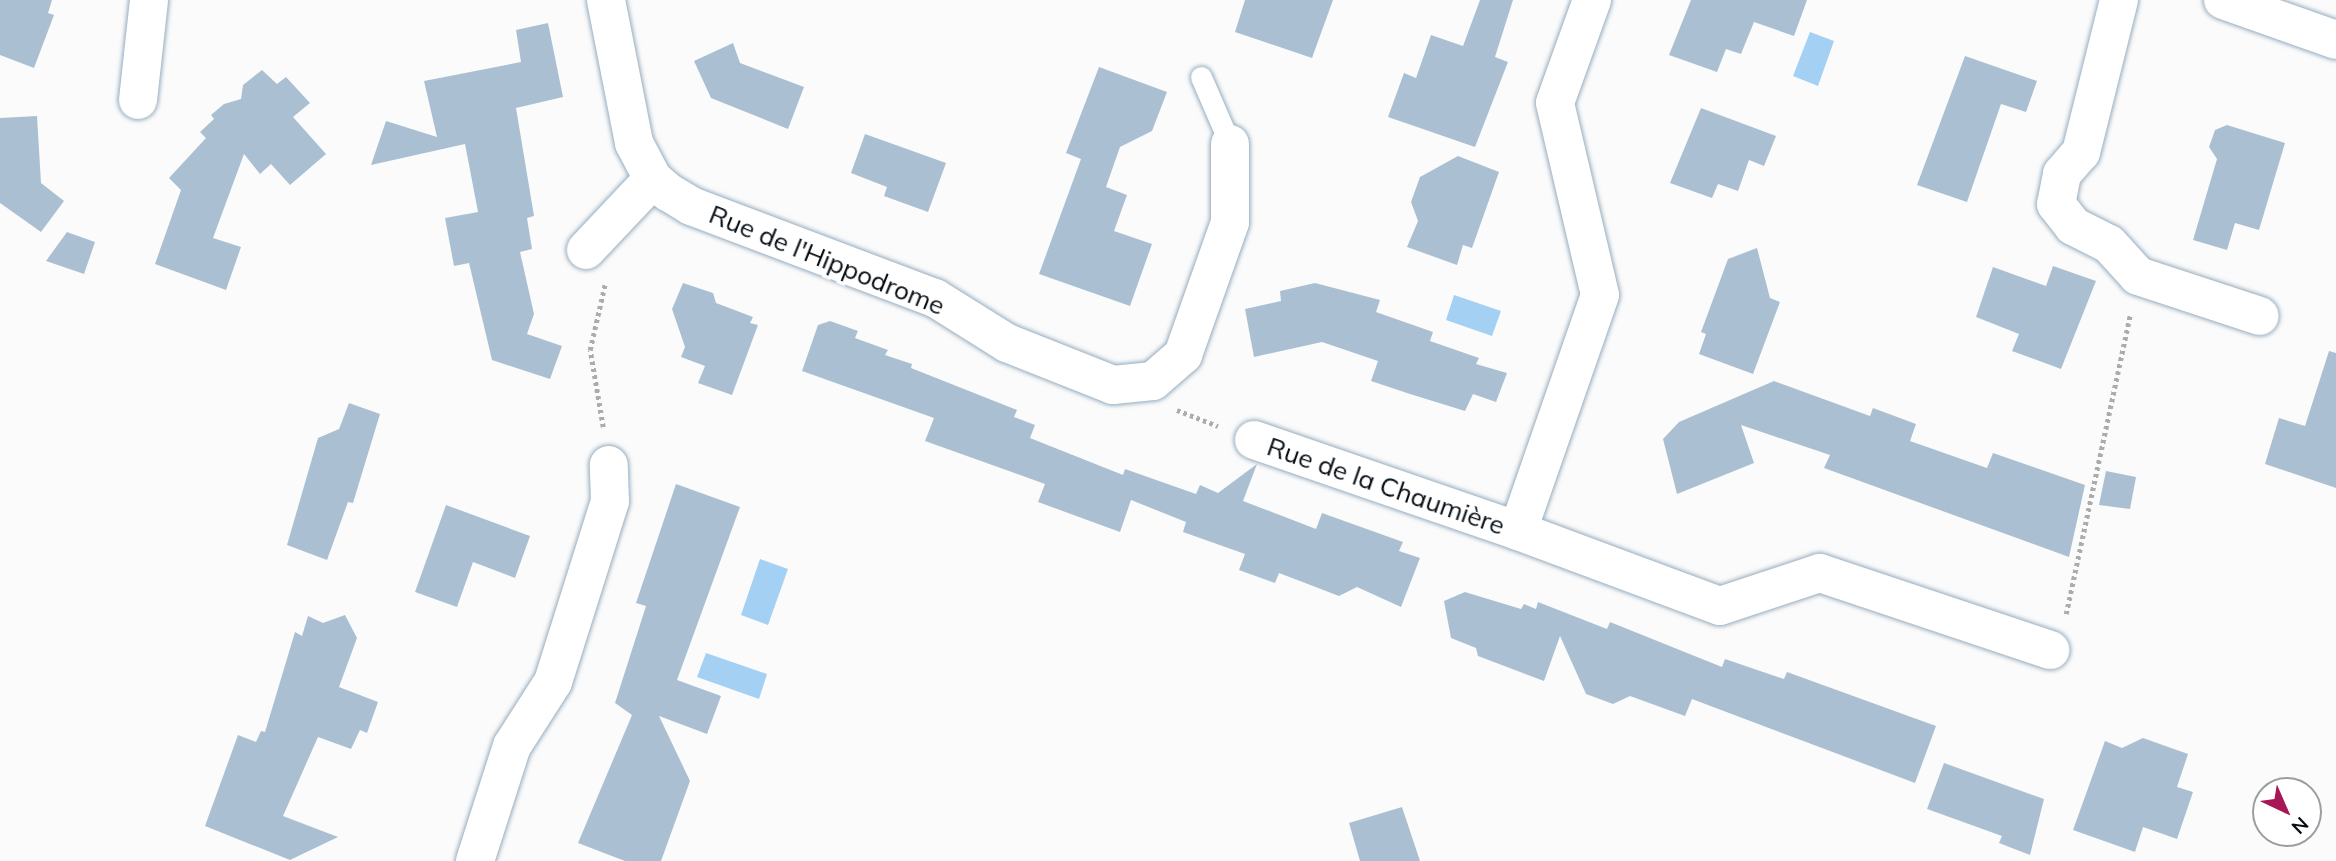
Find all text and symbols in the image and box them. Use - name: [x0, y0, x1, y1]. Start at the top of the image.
- street label: Rue de l'Hippodrome: [705, 198, 949, 322]
- street label: Rue de la Chaumière: [1263, 431, 1509, 541]
- north arrow: [2252, 777, 2322, 847]
- text: N: [2287, 812, 2314, 839]

